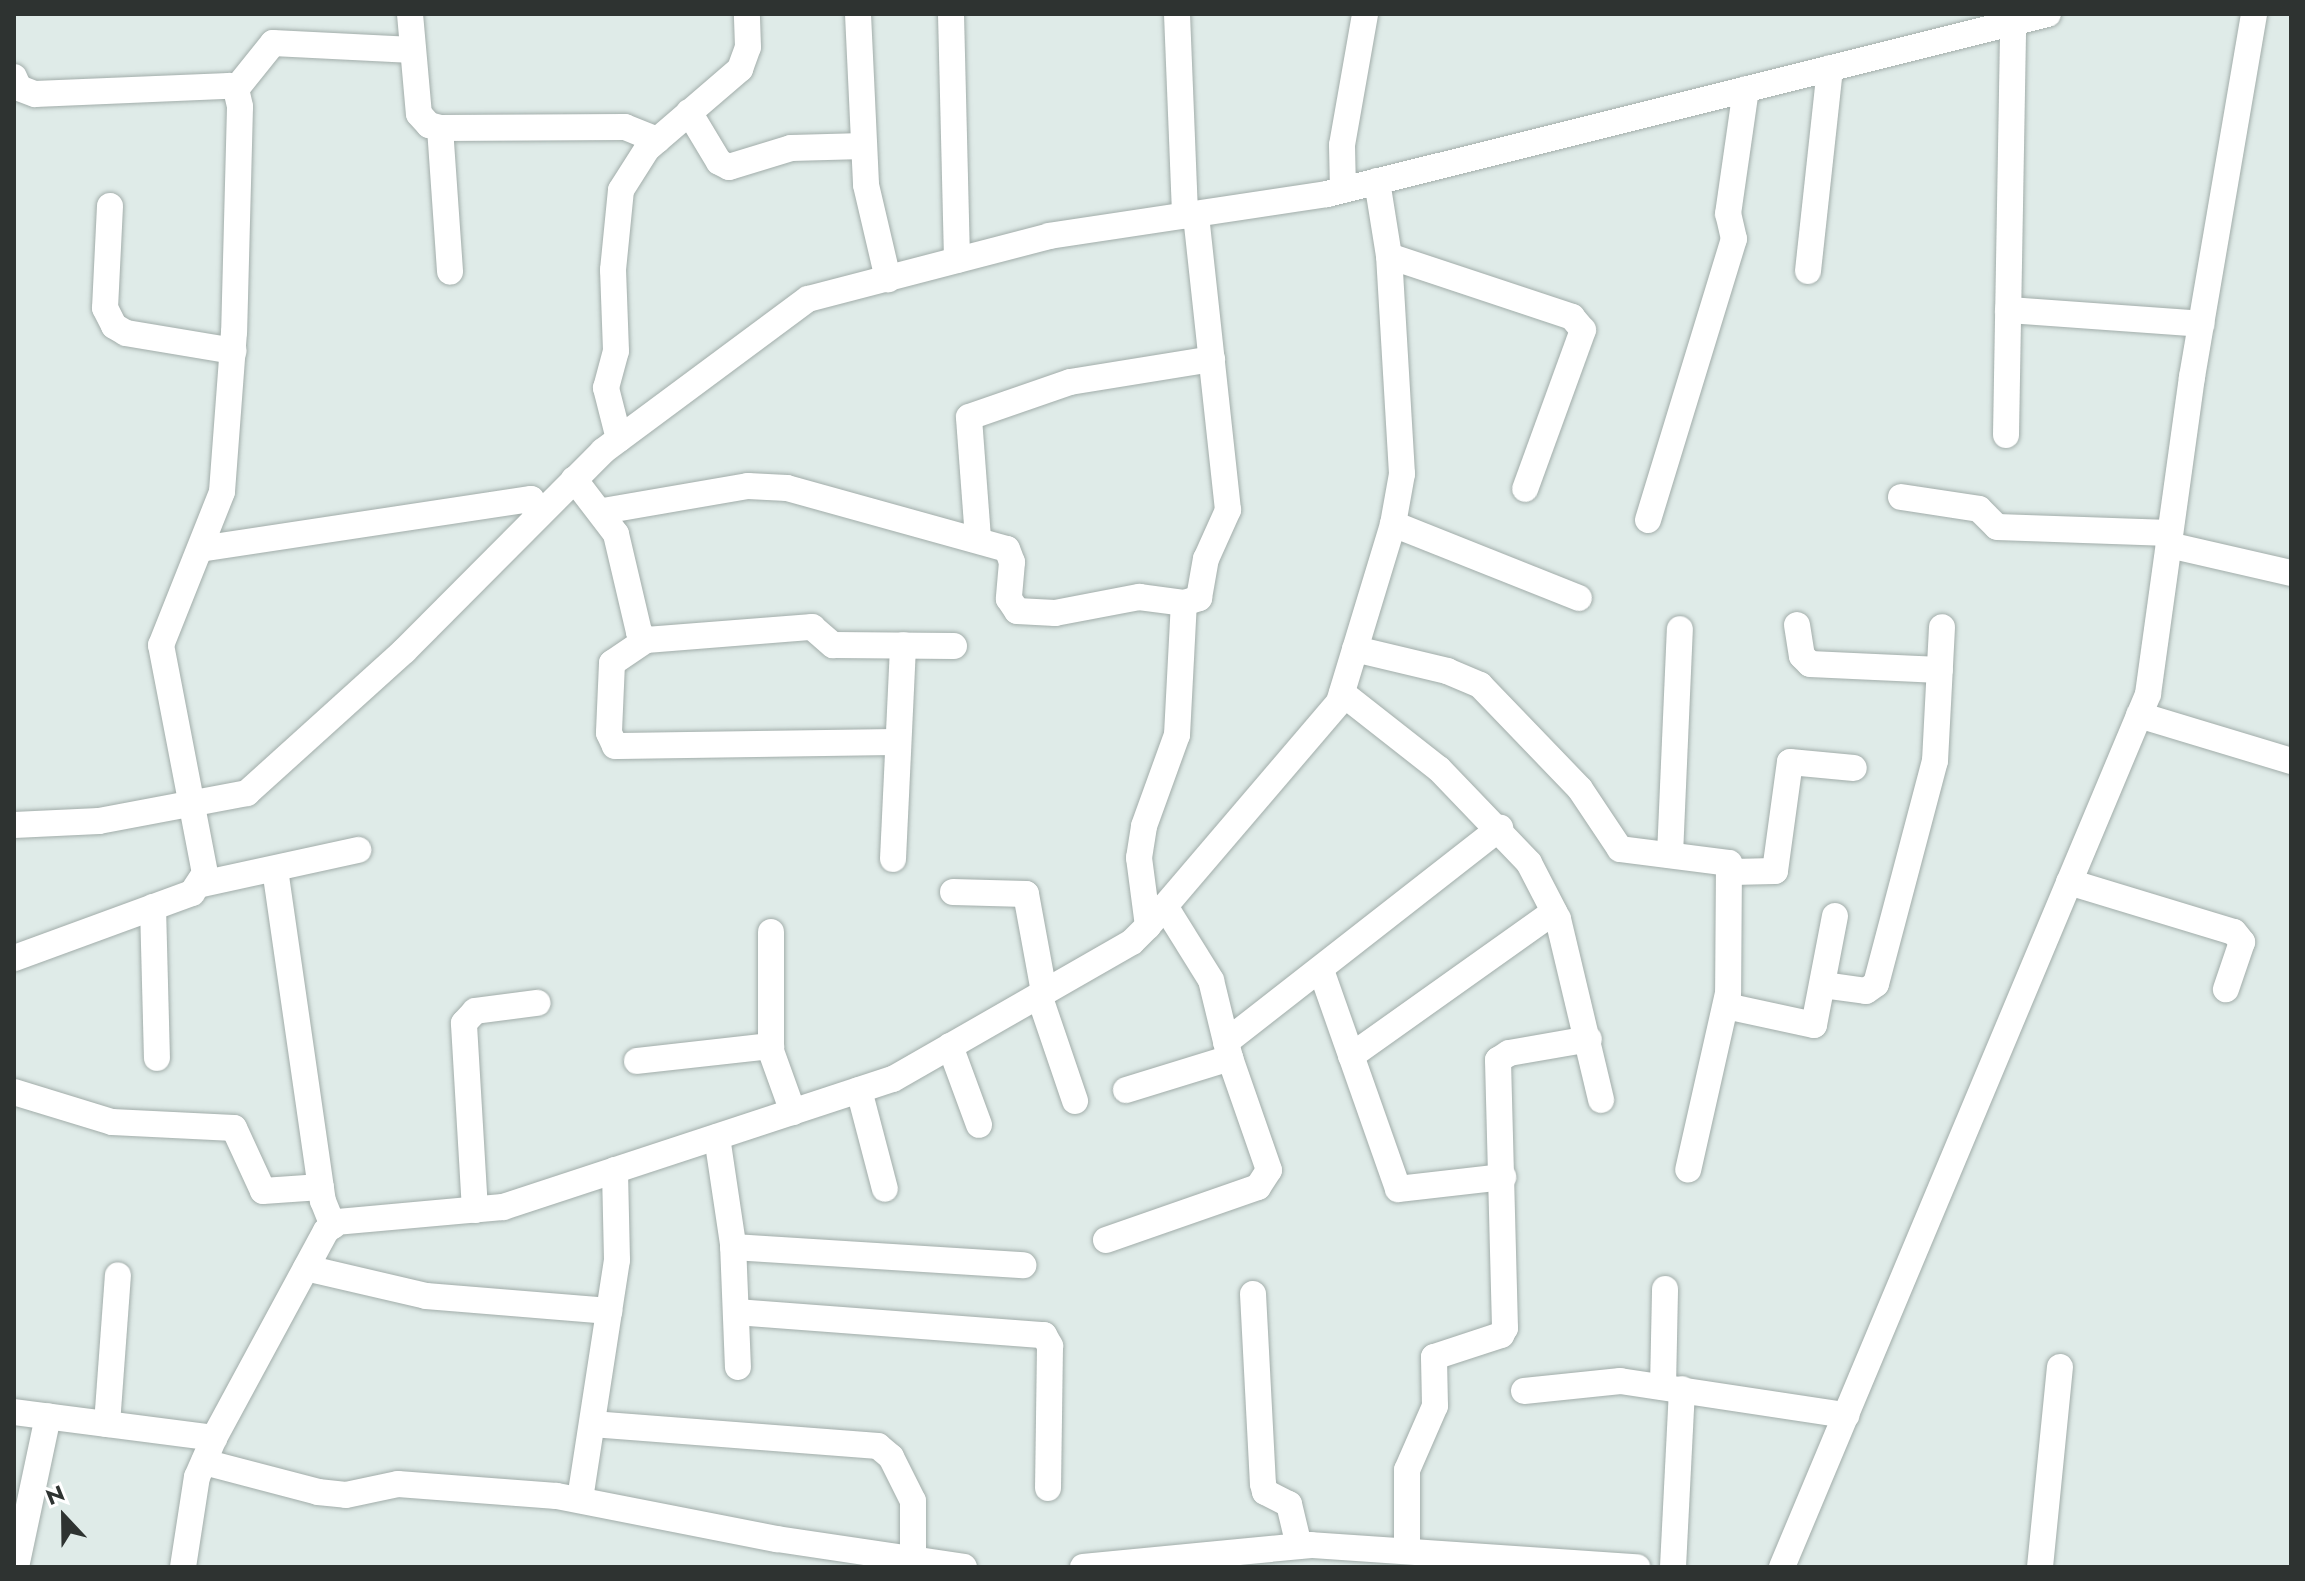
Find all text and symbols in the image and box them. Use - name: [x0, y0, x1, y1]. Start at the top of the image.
- north arrow: [24, 1477, 104, 1557]
- text: N: [41, 1477, 69, 1513]

